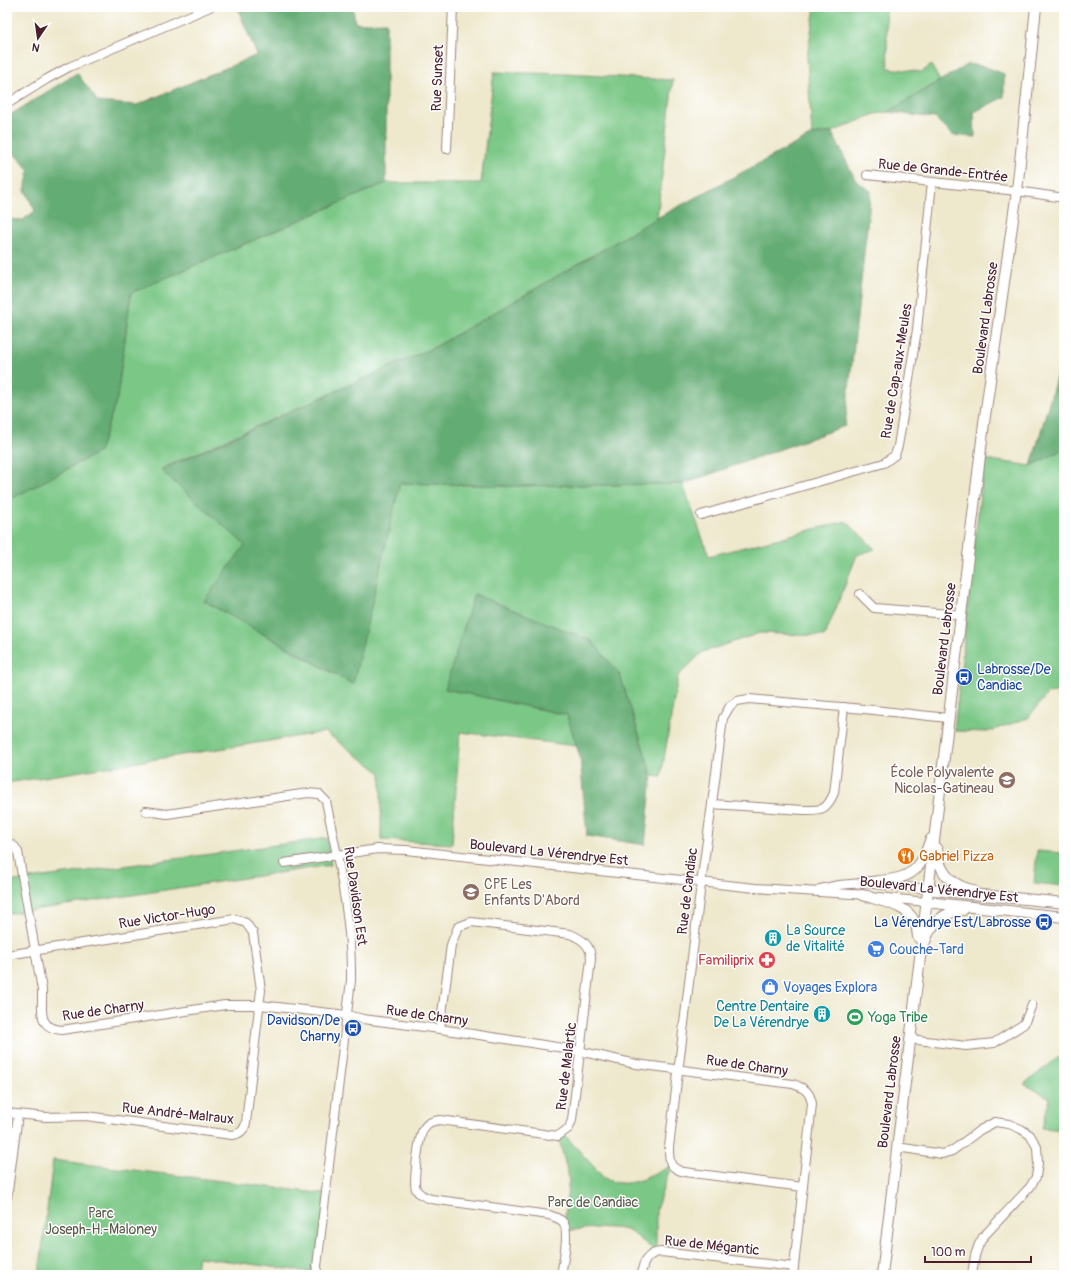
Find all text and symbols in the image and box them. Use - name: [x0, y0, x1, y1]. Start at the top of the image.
- north arrow: [18, 18, 58, 58]
- text: N: [30, 40, 41, 54]
- street label: Rue Sunset: [428, 44, 447, 112]
- street label: Rue de Grande-Entrée: [877, 155, 1009, 186]
- street label: Boulevard Labrosse: [969, 261, 1002, 375]
- street label: Rue de Cap-aux-Meules: [877, 302, 916, 440]
- street label: Boulevard Labrosse: [929, 582, 960, 696]
- place label: Labrosse/De Candiac: [977, 661, 1051, 694]
- bus stop icon: Labrosse/De Candiac: [954, 667, 974, 687]
- place label: École Polyvalente Nicolas-Gatineau: [891, 763, 994, 797]
- school or university icon: École Polyvalente Nicolas-Gatineau: [997, 770, 1017, 790]
- street label: Boulevard La Vérendrye Est: [469, 836, 630, 869]
- street label: Rue Davidson Est: [340, 845, 371, 947]
- restaurant icon: Gabriel Pizza: [896, 846, 916, 866]
- street label: Rue de Candiac: [674, 847, 701, 936]
- place label: Gabriel Pizza: [919, 848, 994, 865]
- street label: Boulevard La Vérendrye Est: [859, 873, 1020, 906]
- place label: CPE Les Enfants D'Abord: [484, 876, 580, 909]
- school or university icon: CPE Les Enfants D'Abord: [461, 882, 481, 902]
- street label: Rue Victor-Hugo: [118, 900, 217, 933]
- bus stop icon: La Vérendrye Est/Labrosse: [1034, 912, 1054, 932]
- place label: La Vérendrye Est/Labrosse: [874, 914, 1031, 931]
- place label: La Source de Vitalité: [786, 922, 845, 955]
- building icon: La Source de Vitalité: [763, 928, 783, 948]
- supermarket icon: Couche-Tard: [866, 939, 886, 959]
- place label: Couche-Tard: [889, 941, 964, 958]
- pharmacy icon: Familiprix: [757, 950, 777, 970]
- place label: Familiprix: [698, 952, 754, 969]
- shop icon: Voyages Explora: [760, 977, 780, 997]
- place label: Voyages Explora: [783, 979, 877, 996]
- street label: Rue de Charny: [61, 996, 145, 1025]
- place label: Centre Dentaire De La Vérendrye: [713, 998, 809, 1031]
- street label: Rue de Charny: [385, 1001, 469, 1030]
- building icon: Centre Dentaire De La Vérendrye: [812, 1004, 832, 1024]
- sports icon: Yoga Tribe: [845, 1007, 865, 1027]
- place label: Yoga Tribe: [867, 1009, 928, 1026]
- place label: Davidson/De Charny: [267, 1012, 340, 1045]
- bus stop icon: Davidson/De Charny: [343, 1018, 363, 1038]
- street label: Rue de Malartic: [553, 1021, 580, 1111]
- street label: Boulevard Labrosse: [874, 1035, 905, 1149]
- street label: Rue de Charny: [705, 1051, 789, 1080]
- street label: Rue André-Malraux: [121, 1099, 235, 1128]
- park label: Parc de Candiac: [547, 1194, 639, 1211]
- park label: Parc Joseph-H.-Maloney: [45, 1205, 157, 1238]
- street label: Rue de Mégantic: [663, 1232, 760, 1259]
- scale bar: [925, 1238, 1031, 1264]
- text: 100 m: [931, 1245, 966, 1260]

